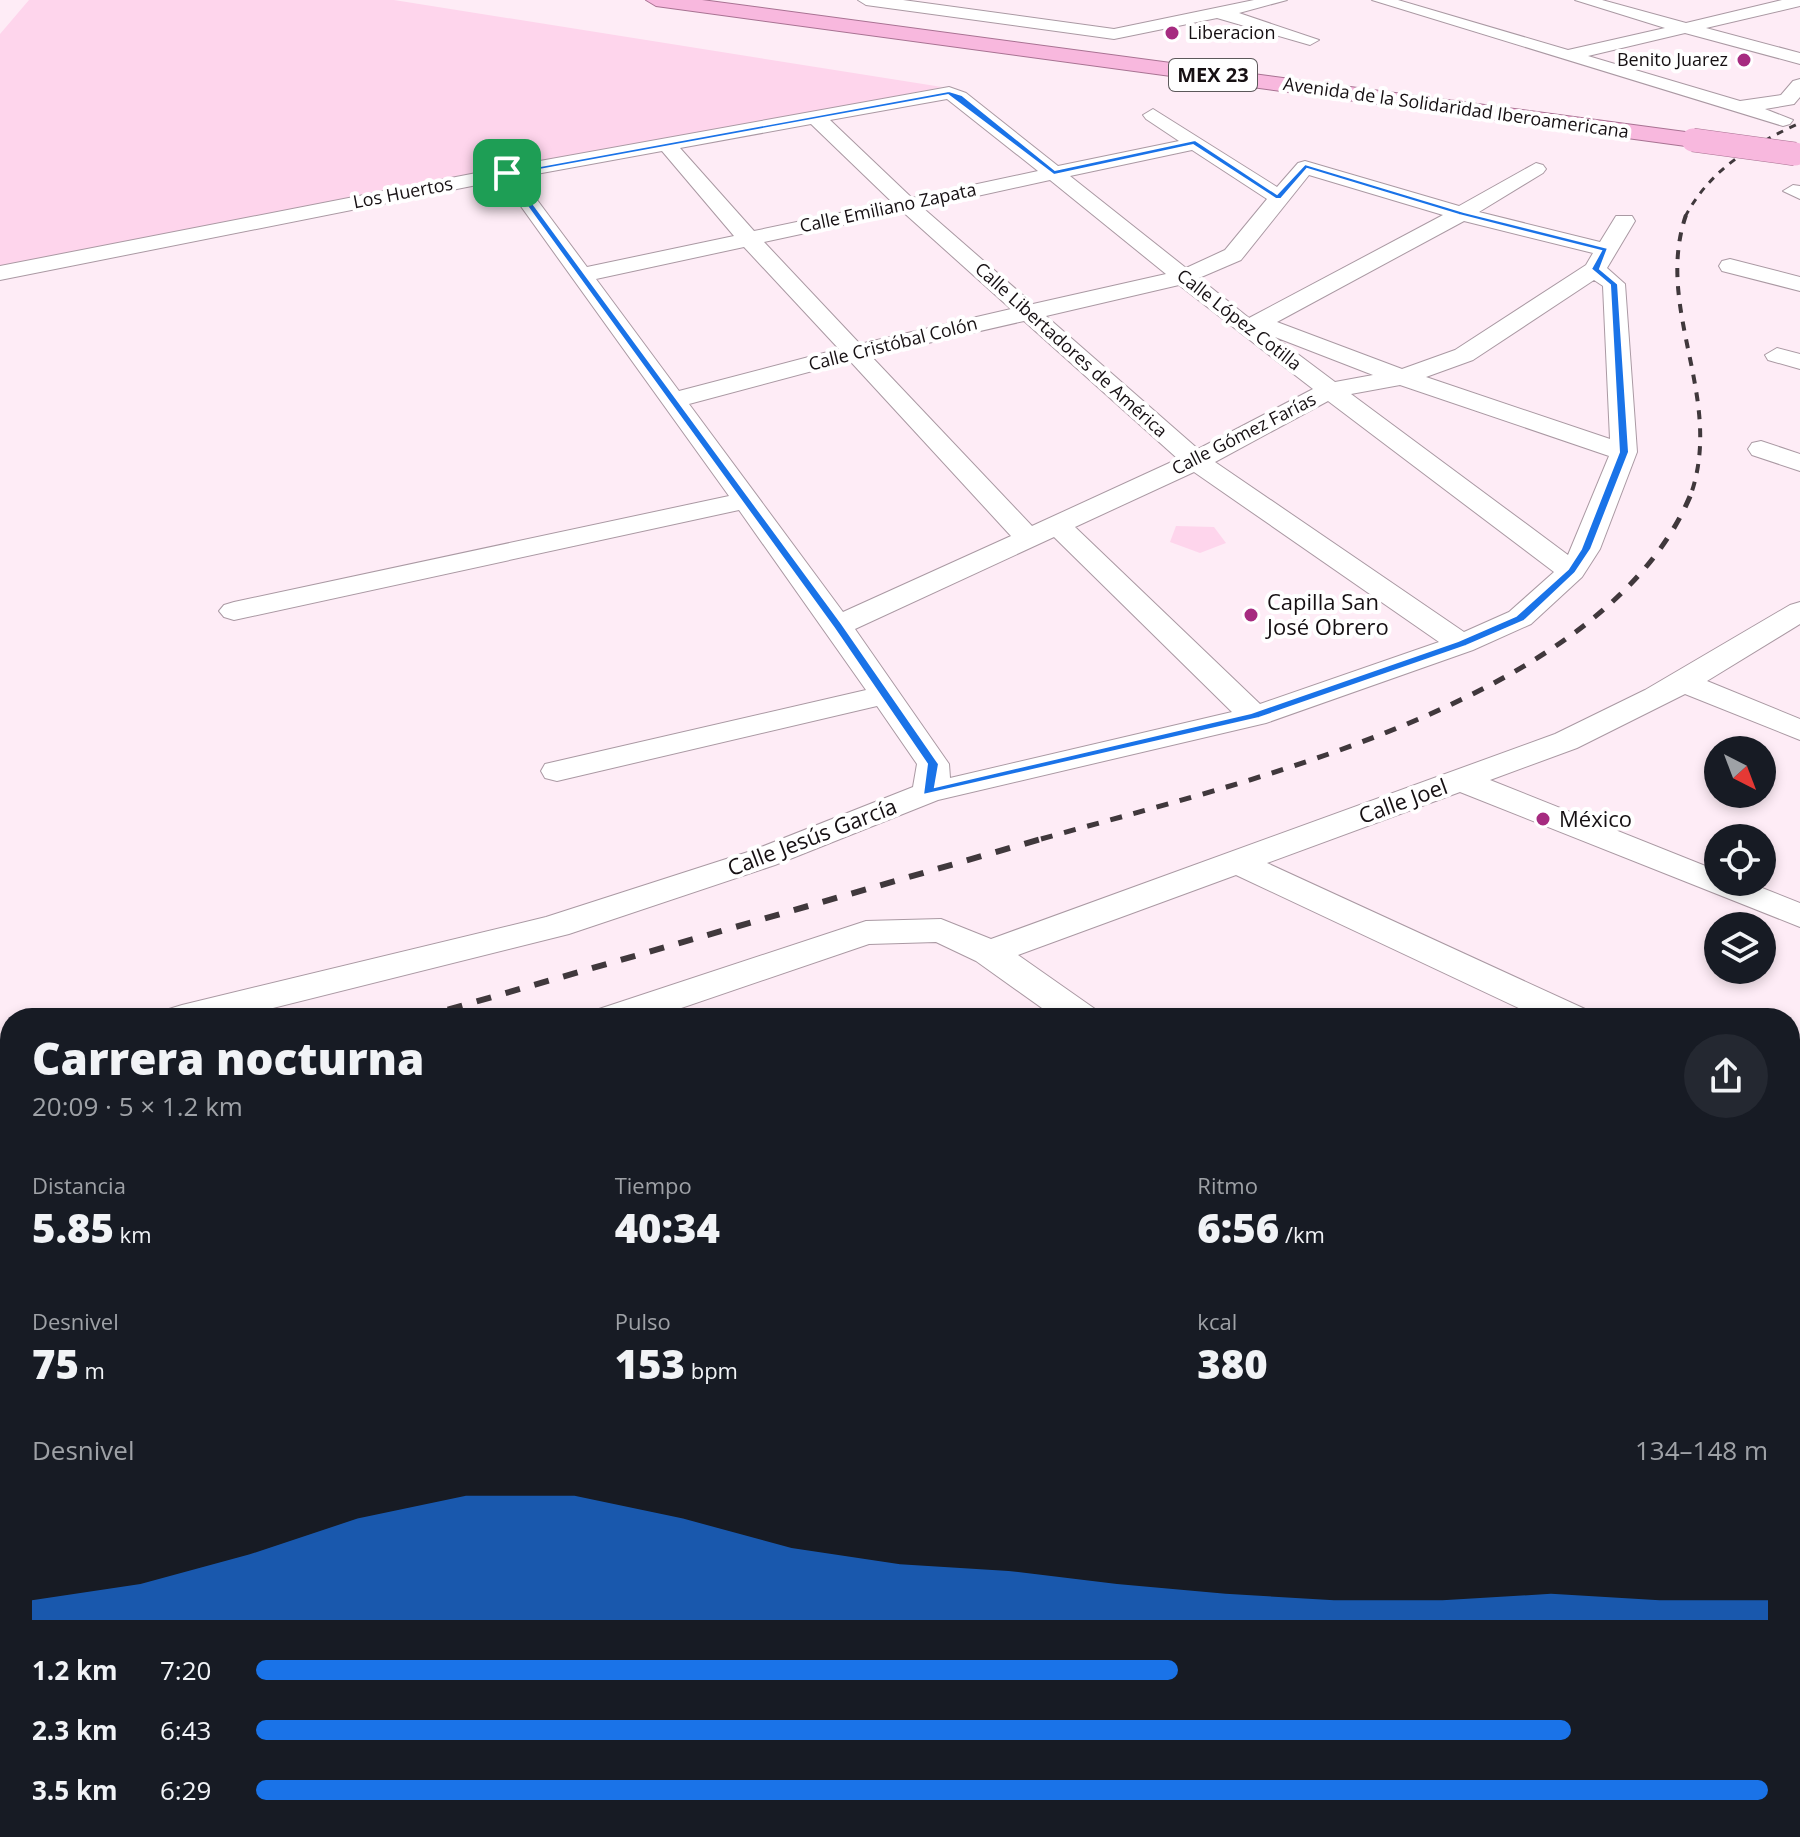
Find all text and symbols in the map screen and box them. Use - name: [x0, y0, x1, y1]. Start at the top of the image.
- place label: Liberacion: [1188, 20, 1275, 44]
- marker: Liberacion: [1163, 24, 1181, 42]
- place label: Benito Juarez: [1617, 47, 1728, 71]
- marker: Benito Juarez: [1735, 51, 1753, 69]
- road number: MEX 23: [1169, 59, 1257, 91]
- street label: Avenida de la Solidaridad Iberoamericana: [1282, 71, 1631, 143]
- pin: [473, 139, 541, 207]
- icon: arrive: [485, 151, 529, 195]
- street label: Los Huertos: [351, 171, 455, 213]
- street label: Calle Emiliano Zapata: [797, 177, 978, 237]
- street label: Calle Libertadores de América: [970, 256, 1173, 442]
- street label: Calle López Cotilla: [1172, 263, 1307, 375]
- street label: Calle Cristóbal Colón: [806, 310, 980, 376]
- street label: Calle Gómez Farías: [1167, 386, 1320, 480]
- place label: Capilla San José Obrero: [1265, 586, 1389, 641]
- marker: Capilla San José Obrero: [1242, 606, 1260, 624]
- north arrow: [1704, 736, 1776, 808]
- map controls: [1704, 736, 1776, 984]
- street label: Calle Joel: [1354, 770, 1451, 830]
- street label: Calle Jesús García: [723, 790, 901, 882]
- place label: México: [1559, 803, 1632, 833]
- marker: México: [1534, 810, 1552, 828]
- button: locate: [1704, 824, 1776, 896]
- button: layers: [1704, 912, 1776, 984]
- text: Carrera nocturna: [32, 1028, 424, 1088]
- button: share: [1684, 1034, 1768, 1118]
- text: 20:09 · 5 × 1.2 km: [32, 1088, 243, 1124]
- text: Distancia: [32, 1170, 126, 1200]
- text: Tiempo: [615, 1170, 692, 1200]
- text: Ritmo: [1197, 1170, 1258, 1200]
- text: 5.85: [32, 1200, 114, 1255]
- text: 40:34: [615, 1200, 720, 1255]
- text: 6:56: [1197, 1200, 1279, 1255]
- text: km: [114, 1219, 152, 1249]
- text: /km: [1279, 1219, 1325, 1249]
- text: Desnivel: [32, 1306, 119, 1336]
- text: Pulso: [615, 1306, 671, 1336]
- text: kcal: [1197, 1306, 1237, 1336]
- text: 75: [32, 1336, 79, 1391]
- text: 153: [615, 1336, 685, 1391]
- text: 380: [1197, 1336, 1268, 1391]
- text: m: [79, 1355, 105, 1385]
- text: bpm: [685, 1355, 738, 1385]
- text: Desnivel: [32, 1432, 135, 1468]
- text: 134–148 m: [1635, 1432, 1768, 1468]
- text: 1.2 km: [32, 1652, 118, 1688]
- text: 7:20: [160, 1652, 211, 1688]
- text: 2.3 km: [32, 1712, 118, 1748]
- text: 6:43: [160, 1712, 211, 1748]
- text: 3.5 km: [32, 1772, 118, 1808]
- text: 6:29: [160, 1772, 211, 1808]

